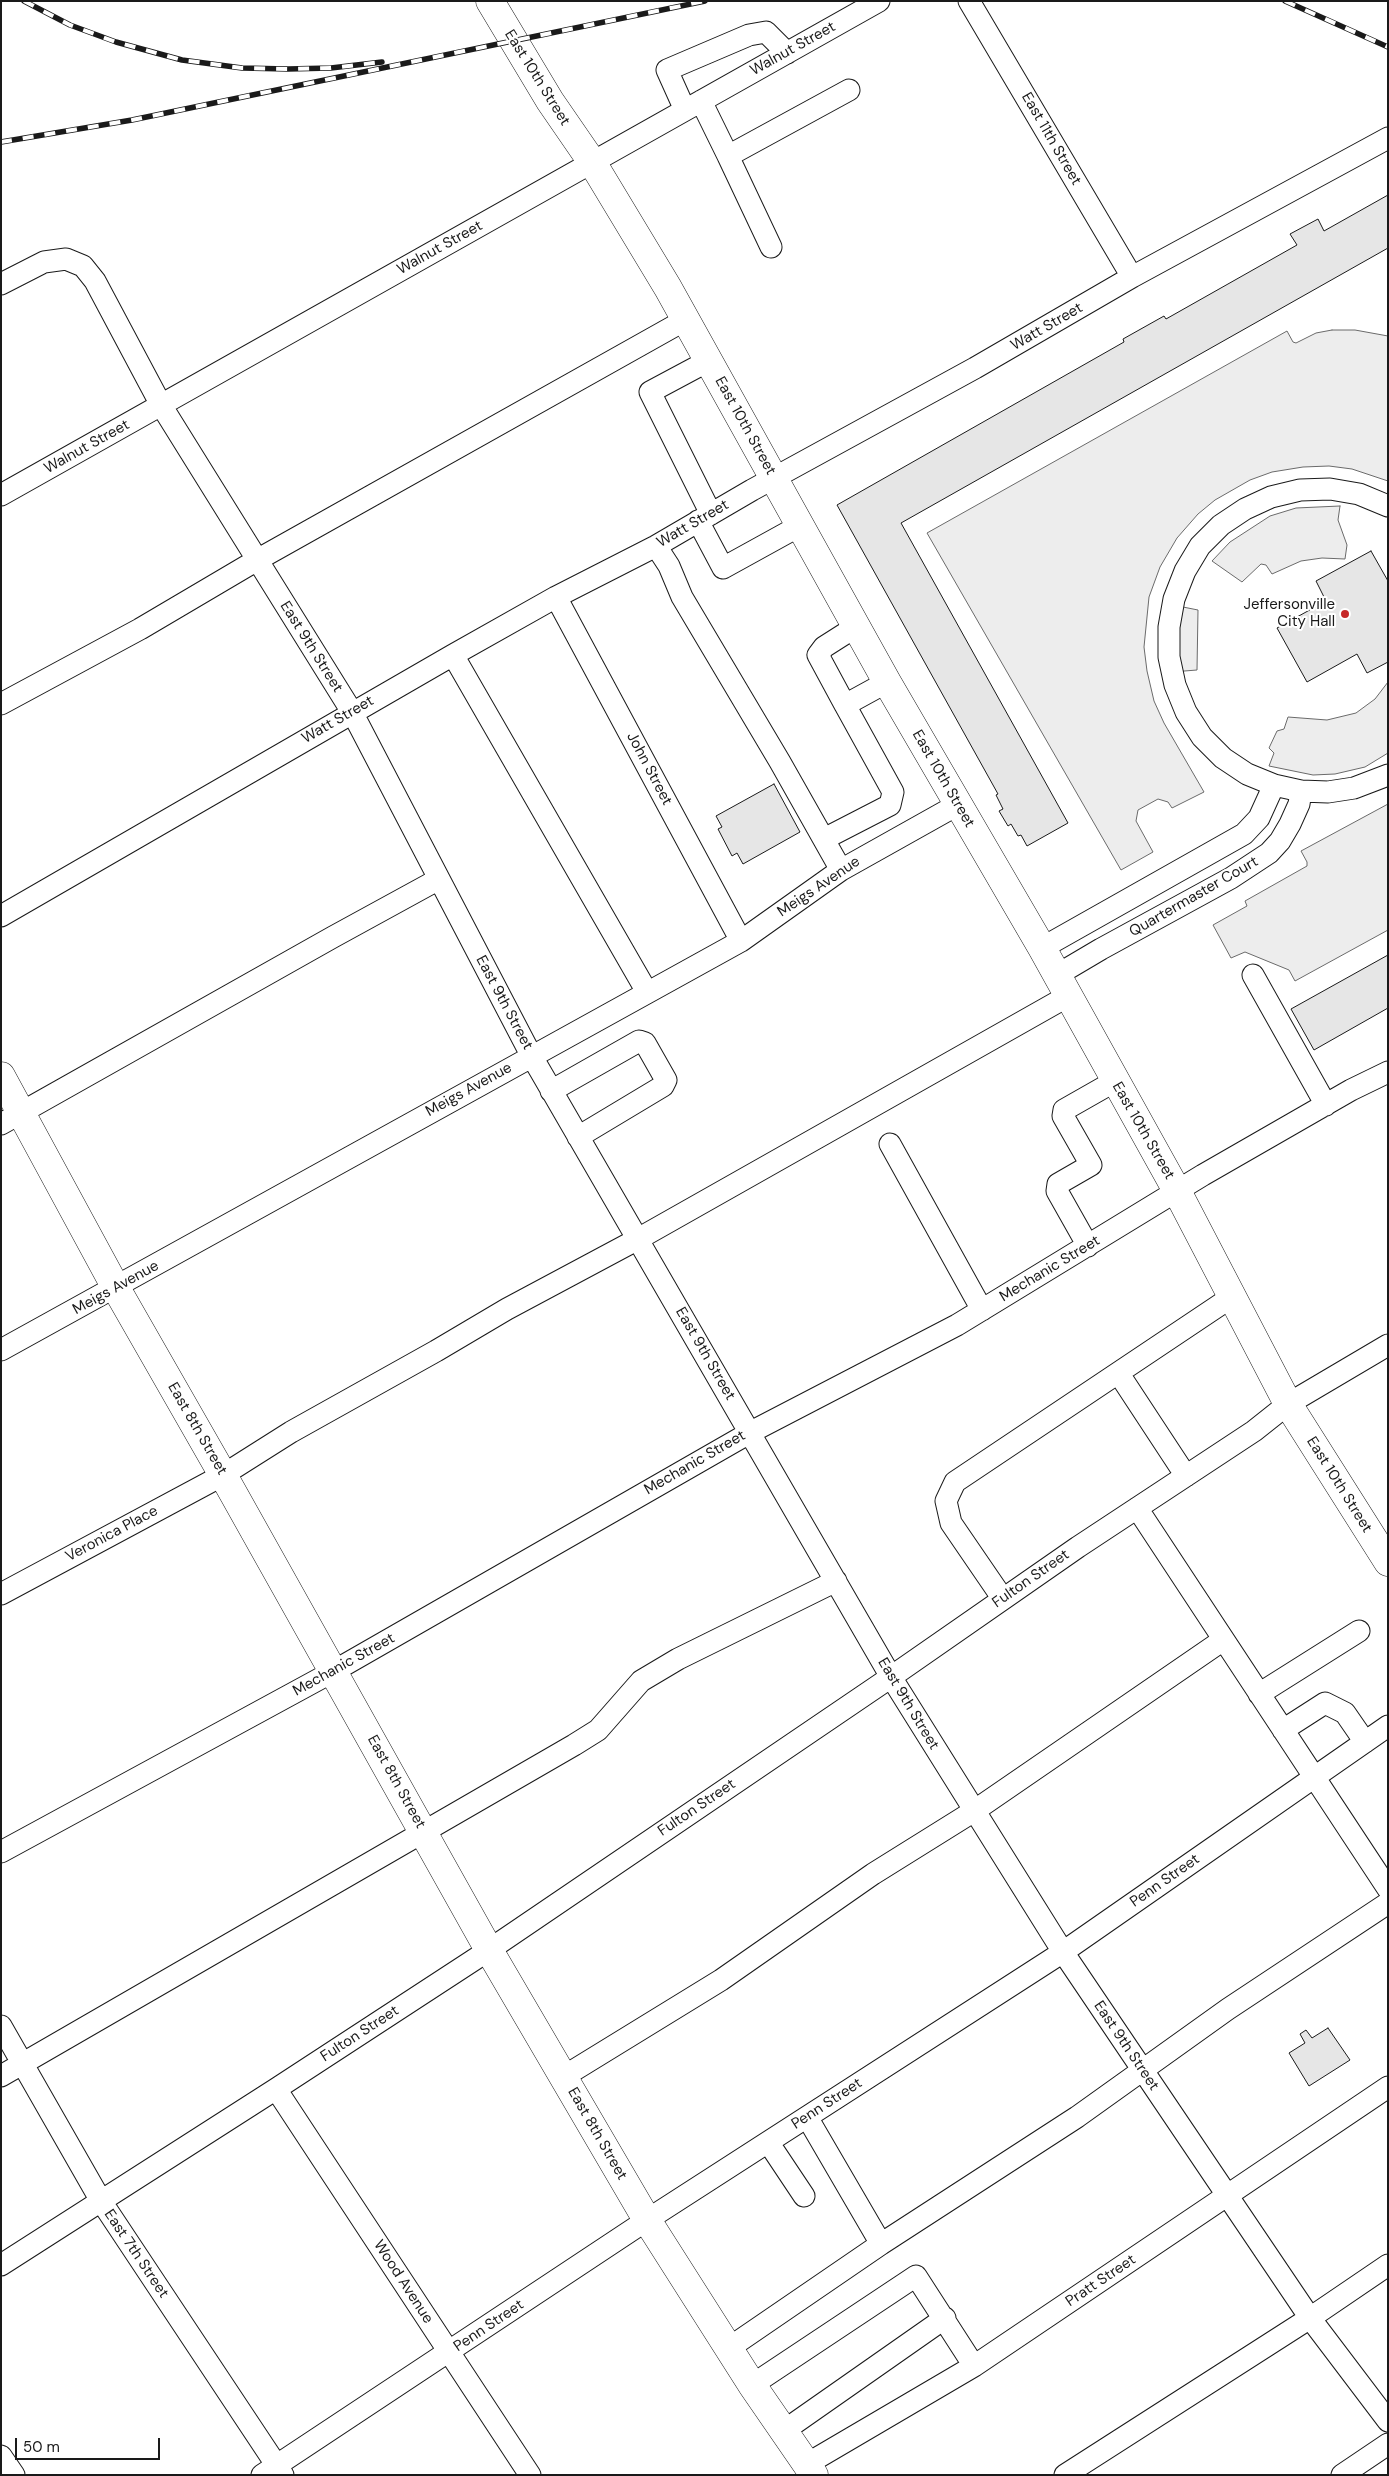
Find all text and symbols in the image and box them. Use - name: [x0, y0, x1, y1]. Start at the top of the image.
- street label: Walnut Street: [747, 18, 839, 80]
- street label: East 10th Street: [500, 27, 574, 129]
- street label: East 11th Street: [1017, 89, 1085, 189]
- street label: Walnut Street: [394, 217, 486, 279]
- street label: Watt Street: [1008, 299, 1086, 355]
- street label: East 10th Street: [711, 374, 779, 478]
- street label: Walnut Street: [41, 416, 133, 478]
- street label: Watt Street: [654, 496, 732, 552]
- place label: Jeffersonville City Hall: [1243, 596, 1335, 631]
- street label: East 9th Street: [276, 598, 346, 696]
- marker: Jeffersonville City Hall: [1339, 608, 1351, 620]
- street label: Watt Street: [299, 692, 377, 748]
- street label: East 10th Street: [908, 727, 978, 831]
- street label: John Street: [622, 729, 676, 809]
- street label: Meigs Avenue: [774, 853, 864, 921]
- street label: Quartermaster Court: [1126, 853, 1262, 941]
- street label: East 9th Street: [472, 953, 536, 1053]
- street label: Meigs Avenue: [423, 1059, 515, 1121]
- street label: East 10th Street: [1108, 1079, 1178, 1183]
- street label: Mechanic Street: [997, 1232, 1103, 1306]
- street label: Meigs Avenue: [70, 1257, 162, 1319]
- street label: East 9th Street: [671, 1304, 739, 1404]
- street label: East 8th Street: [163, 1380, 231, 1478]
- street label: Mechanic Street: [641, 1427, 749, 1499]
- street label: East 10th Street: [1302, 1434, 1376, 1536]
- street label: Veronica Place: [63, 1502, 161, 1566]
- street label: Fulton Street: [989, 1546, 1073, 1612]
- street label: Mechanic Street: [290, 1630, 398, 1700]
- street label: East 9th Street: [873, 1655, 943, 1753]
- street label: East 8th Street: [363, 1732, 429, 1832]
- street label: Fulton Street: [655, 1775, 739, 1841]
- street label: Penn Street: [1127, 1851, 1203, 1911]
- street label: East 9th Street: [1089, 1998, 1163, 2094]
- street label: Fulton Street: [318, 2002, 402, 2066]
- street label: Penn Street: [788, 2075, 866, 2133]
- street label: East 8th Street: [563, 2085, 631, 2183]
- street label: East 7th Street: [100, 2206, 172, 2302]
- street label: Wood Avenue: [369, 2237, 437, 2327]
- street label: Pratt Street: [1063, 2251, 1139, 2311]
- street label: Penn Street: [451, 2296, 527, 2356]
- scale bar: [18, 2428, 162, 2460]
- text: 50 m: [23, 2437, 60, 2457]

